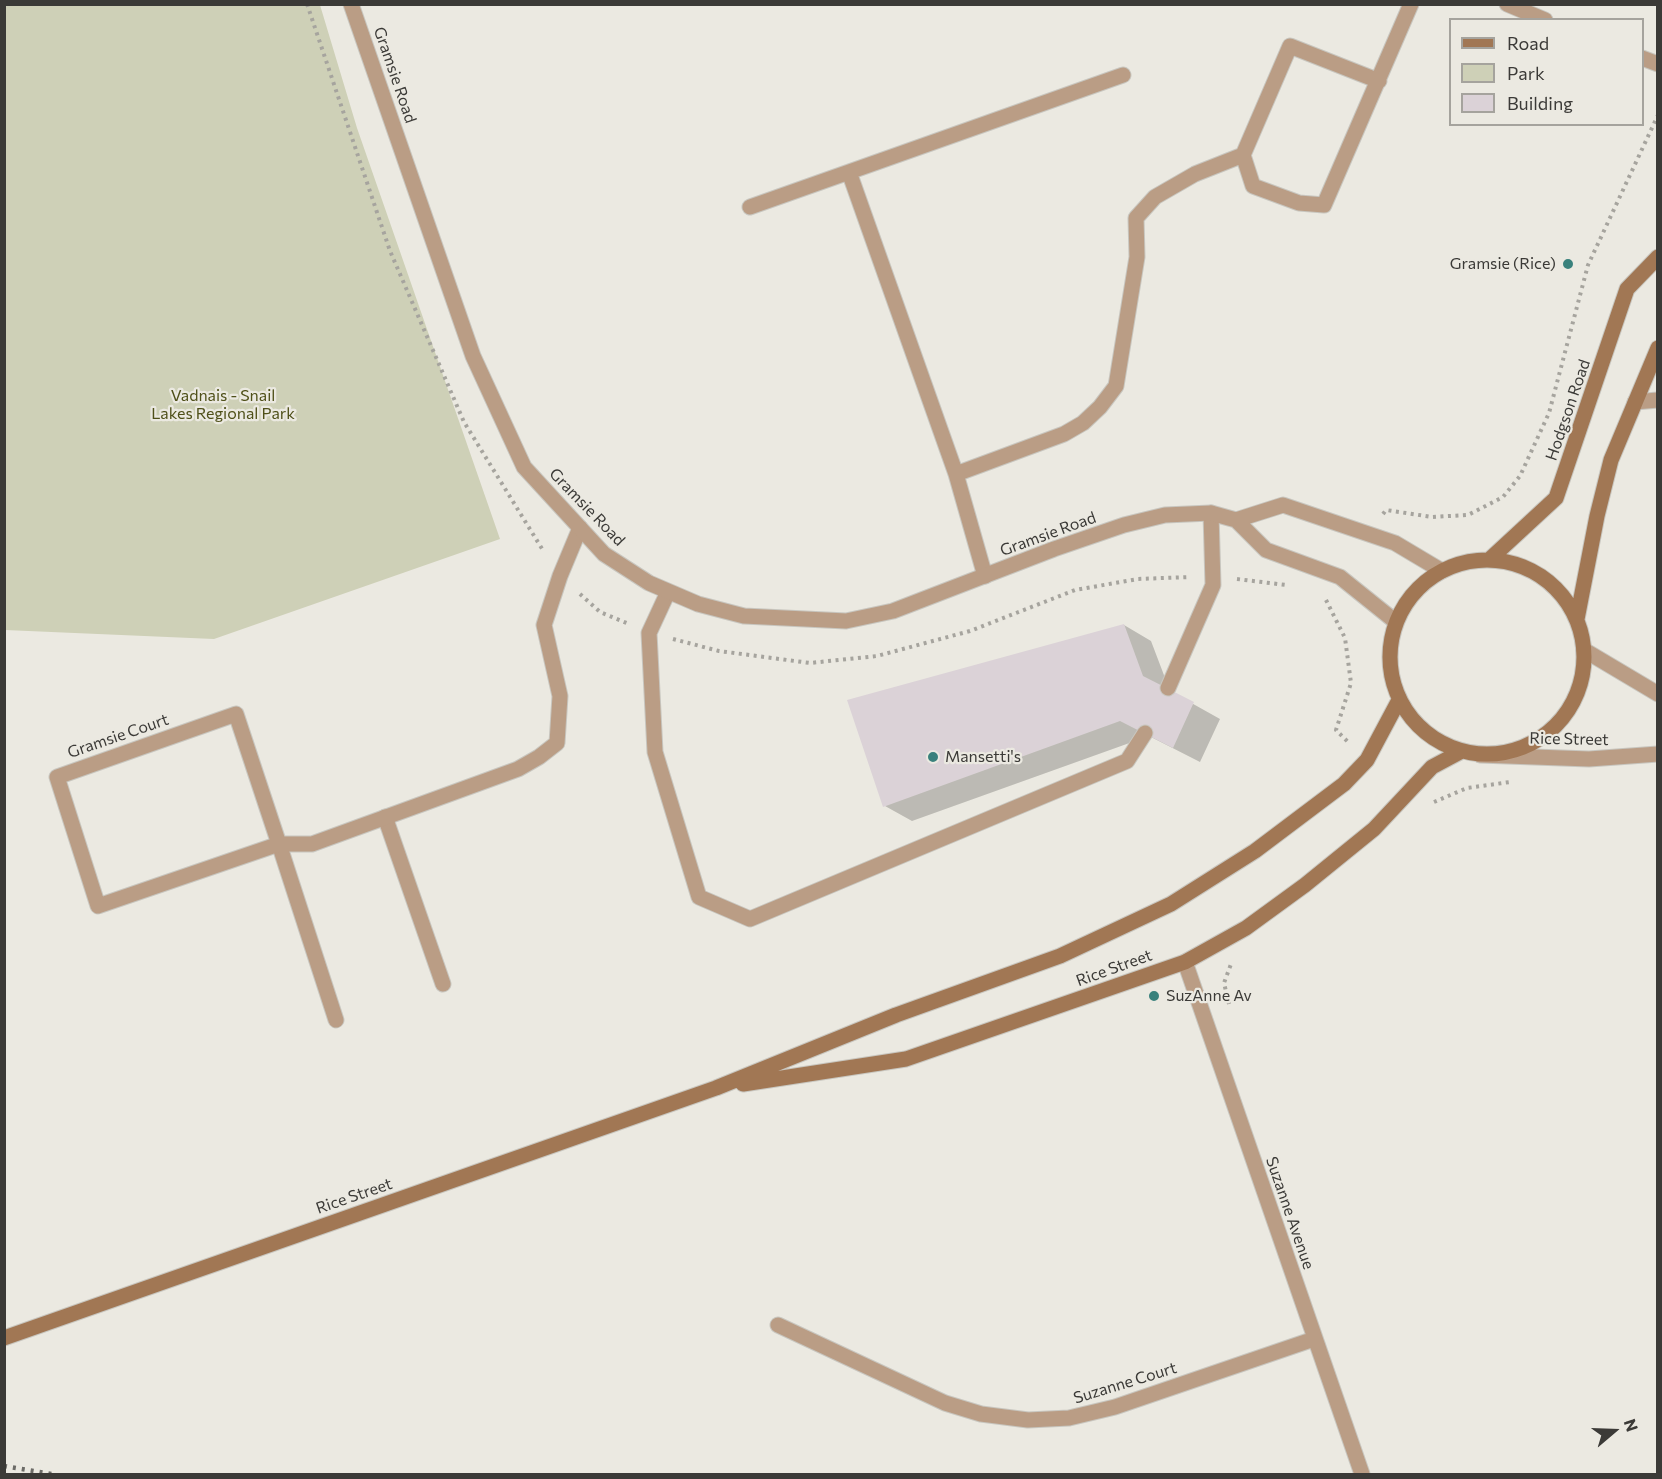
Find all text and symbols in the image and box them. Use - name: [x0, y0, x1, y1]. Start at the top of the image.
- legend: [1449, 18, 1644, 126]
- street label: Gramsie Road: [370, 24, 420, 126]
- text: Road: [1507, 32, 1549, 54]
- text: Park: [1507, 62, 1545, 84]
- text: Building: [1507, 92, 1573, 114]
- place label: Gramsie (Rice): [1450, 254, 1556, 274]
- marker: Gramsie (Rice): [1561, 257, 1575, 271]
- street label: Hodgson Road: [1542, 357, 1594, 463]
- park label: Vadnais - Snail Lakes Regional Park: [151, 386, 295, 424]
- street label: Gramsie Road: [545, 464, 629, 550]
- street label: Gramsie Road: [997, 508, 1099, 560]
- street label: Gramsie Court: [65, 710, 171, 762]
- street label: Rice Street: [1529, 729, 1609, 749]
- place label: Mansetti's: [945, 747, 1021, 767]
- marker: Mansetti's: [926, 750, 940, 764]
- street label: Rice Street: [1073, 945, 1155, 991]
- place label: SuzAnne Av: [1166, 986, 1252, 1006]
- marker: SuzAnne Av: [1147, 989, 1161, 1003]
- street label: Suzanne Avenue: [1262, 1154, 1318, 1272]
- street label: Rice Street: [313, 1174, 395, 1218]
- street label: Suzanne Court: [1071, 1358, 1179, 1408]
- north arrow: [1584, 1401, 1644, 1461]
- text: N: [1621, 1416, 1642, 1434]

